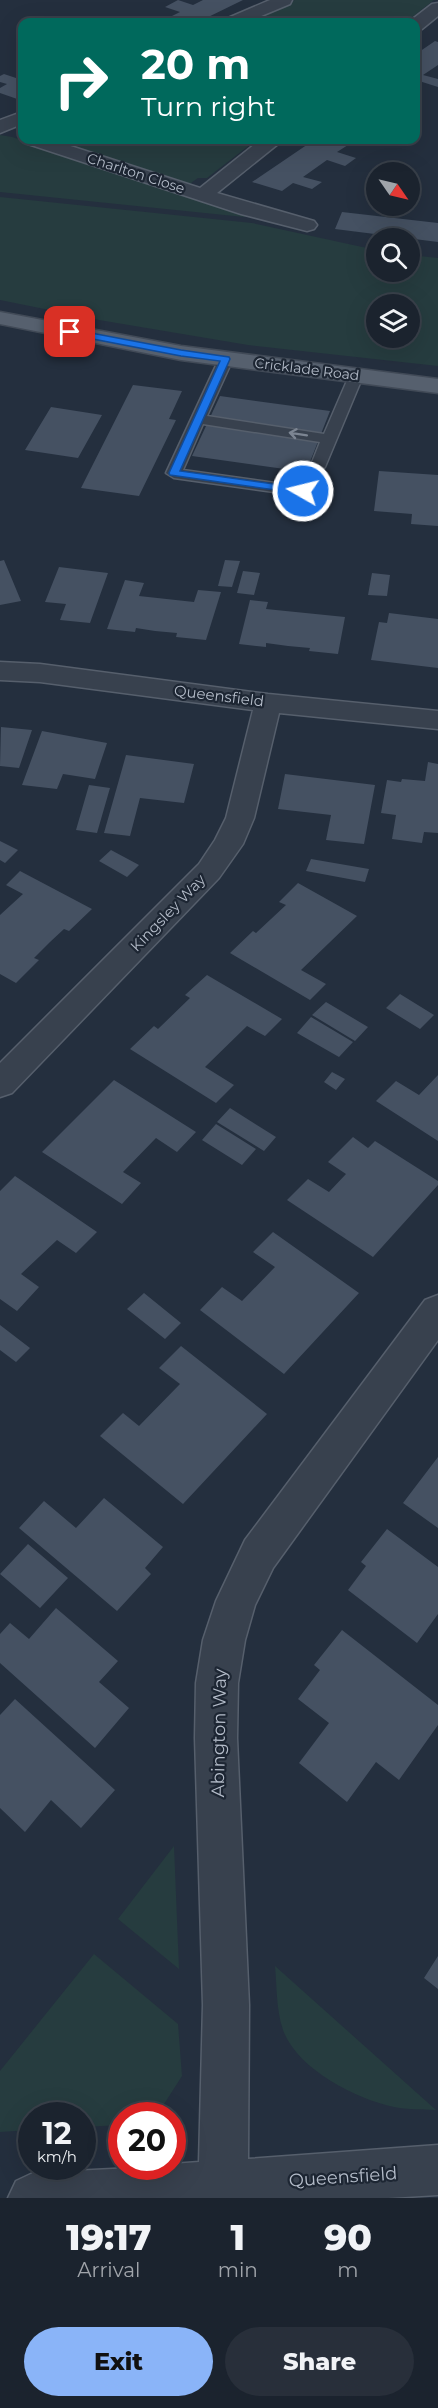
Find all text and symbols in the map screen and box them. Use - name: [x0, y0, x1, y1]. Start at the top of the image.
- text: 20 m: [141, 38, 250, 90]
- icon: right: [42, 42, 120, 120]
- text: Turn right: [141, 90, 276, 123]
- street label: Charlton Close: [85, 149, 187, 197]
- north arrow: [366, 162, 420, 216]
- map controls: [366, 162, 420, 348]
- button: search: [366, 228, 420, 282]
- button: layers: [366, 294, 420, 348]
- pin: [44, 306, 95, 357]
- icon: arrive: [53, 315, 86, 348]
- street label: Cricklade Road: [253, 354, 361, 384]
- one-way arrow: [288, 429, 308, 440]
- position arrow: [271, 459, 335, 523]
- street label: Queensfield: [173, 681, 265, 710]
- street label: Kingsley Way: [126, 869, 210, 955]
- street label: Abington Way: [207, 1668, 231, 1797]
- speed limit sign: 20: [108, 2102, 186, 2180]
- text: 12: [42, 2115, 72, 2152]
- text: km/h: [37, 2147, 77, 2166]
- street label: Queensfield: [288, 2162, 398, 2192]
- text: 19:17: [66, 2215, 152, 2259]
- text: 1: [230, 2215, 245, 2259]
- text: 90: [324, 2215, 372, 2259]
- text: Arrival: [77, 2258, 140, 2282]
- text: min: [218, 2258, 258, 2282]
- text: m: [337, 2258, 359, 2282]
- button: Exit: [24, 2327, 213, 2396]
- button: Share: [225, 2327, 414, 2396]

